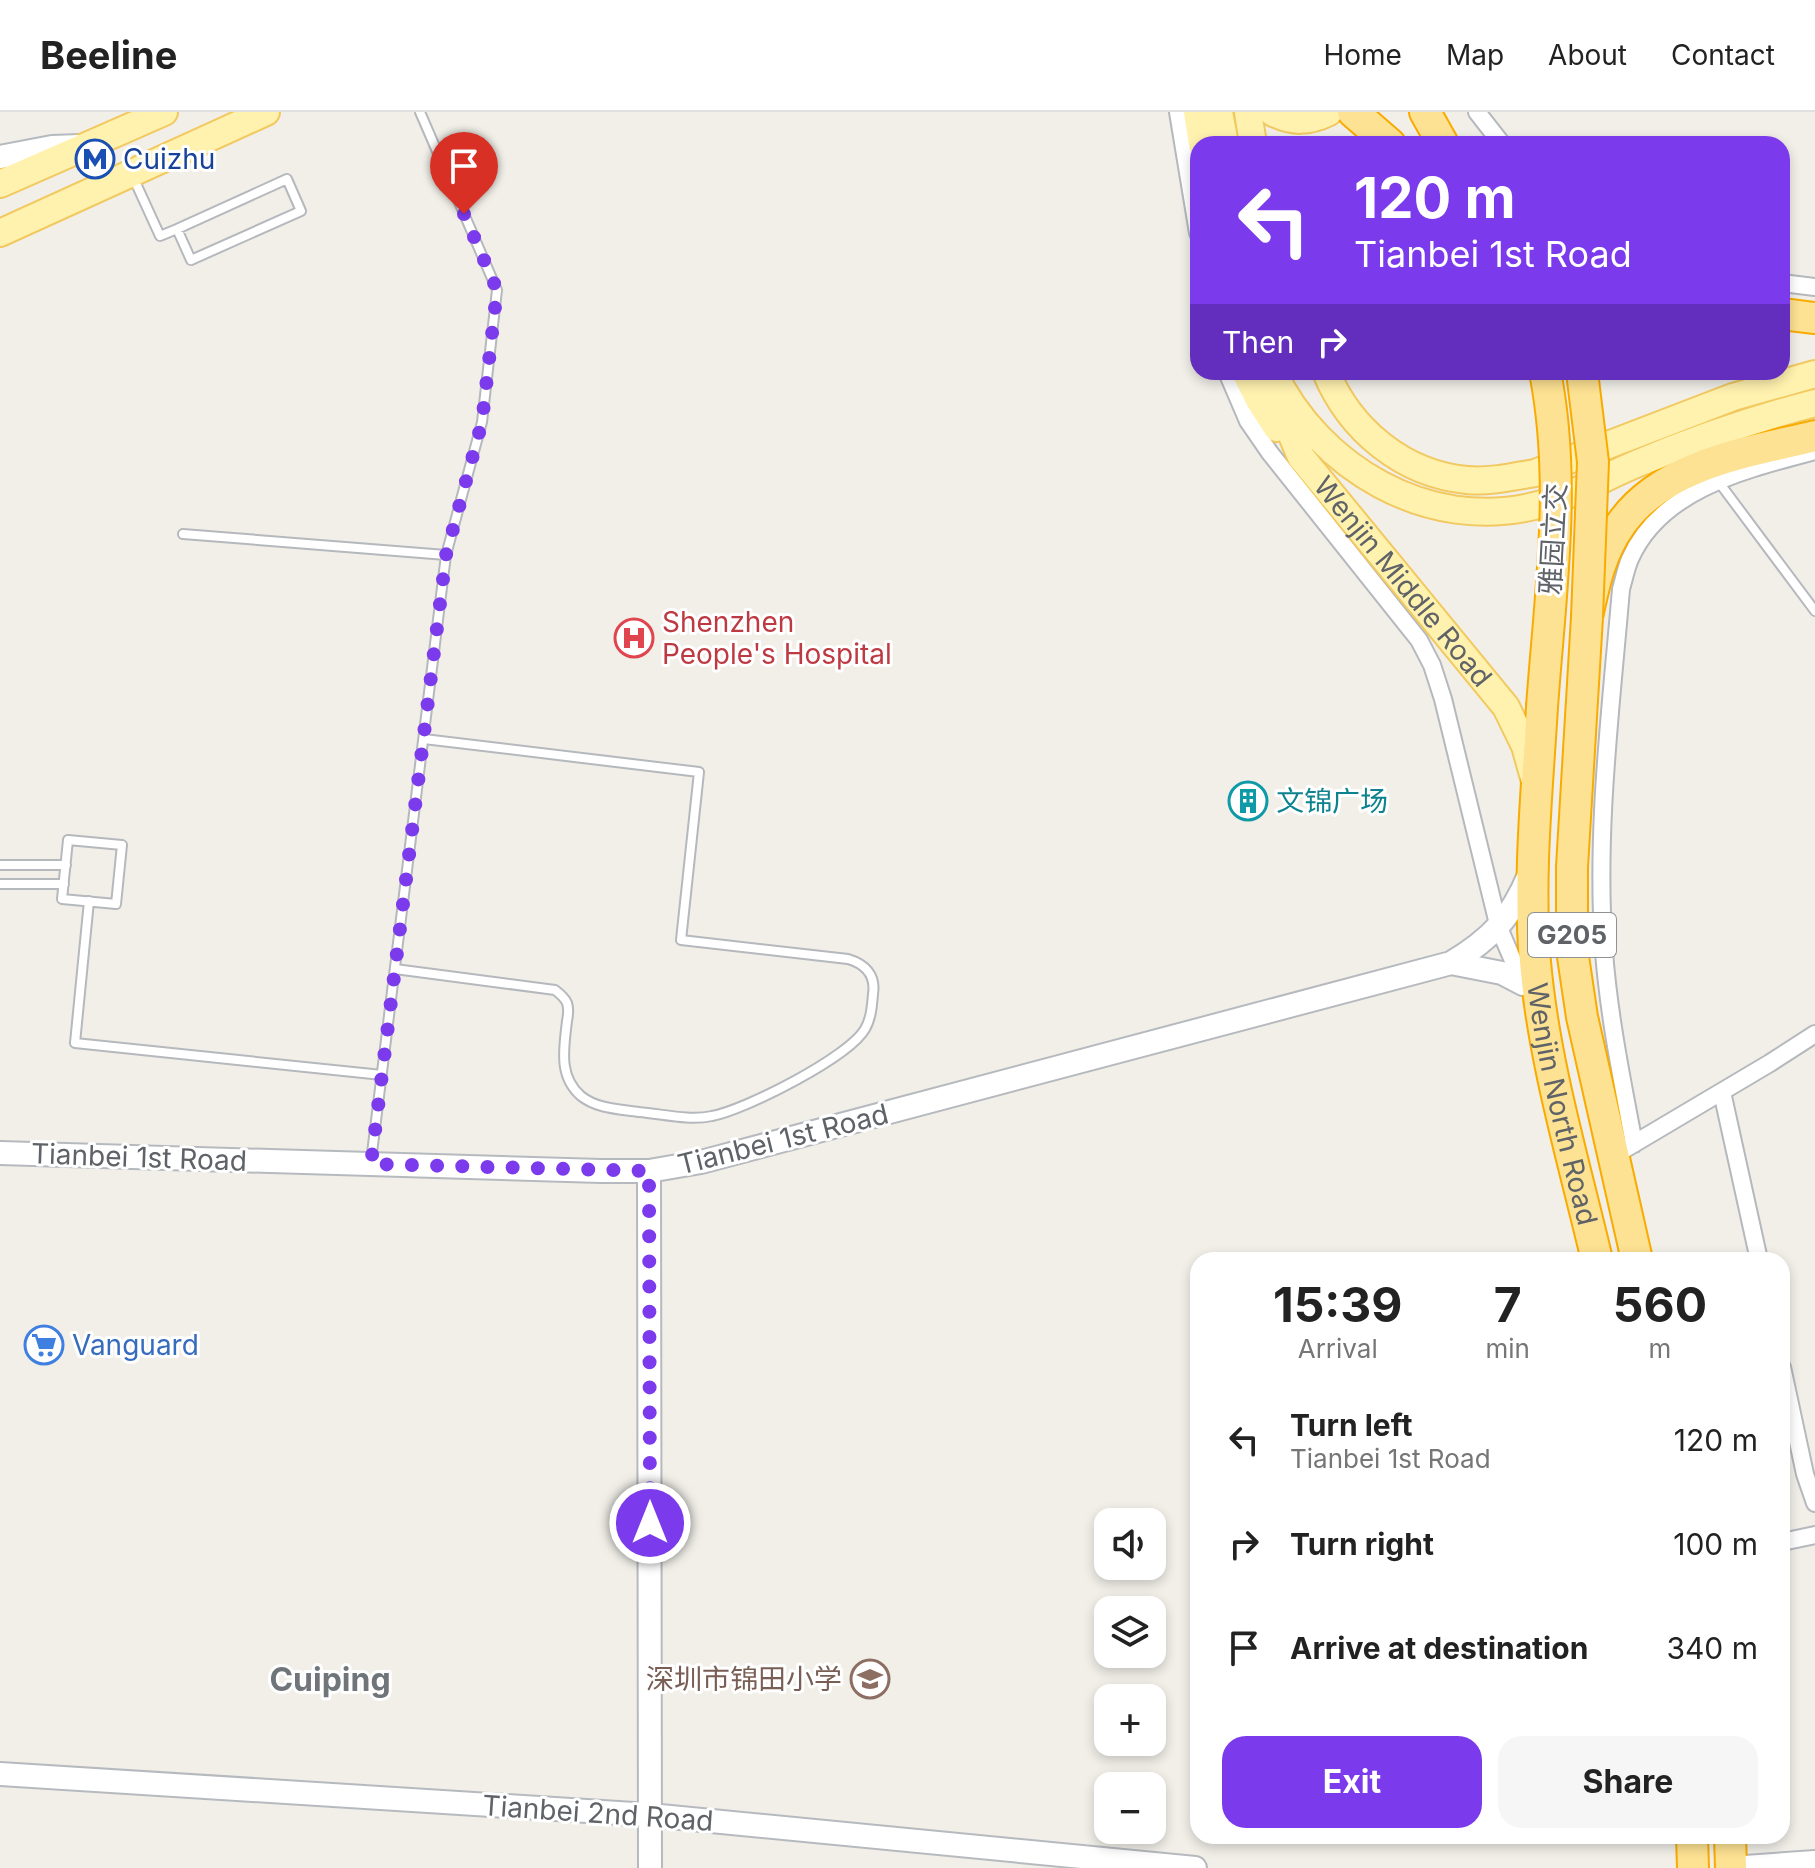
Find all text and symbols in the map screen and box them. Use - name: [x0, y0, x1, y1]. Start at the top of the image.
- text: Beeline: [40, 32, 177, 78]
- text: Home: [1323, 38, 1402, 72]
- text: Map: [1446, 38, 1504, 72]
- text: About: [1548, 38, 1627, 72]
- text: Contact: [1671, 38, 1775, 72]
- pin: [430, 132, 498, 214]
- metro station icon: Cuizhu: [74, 138, 116, 180]
- place label: Cuizhu: [123, 142, 215, 176]
- icon: arrive: [442, 144, 486, 188]
- text: 120 m: [1354, 164, 1516, 232]
- icon: left: [1222, 168, 1326, 272]
- text: Tianbei 1st Road: [1354, 232, 1632, 276]
- icon: right: [1310, 320, 1354, 364]
- text: Then: [1222, 324, 1294, 360]
- street label: Wenjin Middle Road: [1307, 469, 1499, 694]
- street label: 雅园立交: [1533, 482, 1573, 596]
- place label: Shenzhen People's Hospital: [662, 605, 892, 671]
- hospital icon: Shenzhen People's Hospital: [613, 617, 655, 659]
- building icon: 文锦广场: [1227, 780, 1269, 822]
- place label: 文锦广场: [1276, 784, 1388, 818]
- road number: G205: [1528, 913, 1616, 957]
- street label: Wenjin North Road: [1520, 981, 1605, 1229]
- street label: Tianbei 1st Road: [674, 1096, 892, 1182]
- street label: Tianbei 1st Road: [30, 1136, 248, 1178]
- text: 15:39: [1273, 1275, 1403, 1334]
- text: 7: [1494, 1275, 1522, 1334]
- text: 560: [1613, 1275, 1707, 1334]
- supermarket icon: Vanguard: [23, 1324, 65, 1366]
- place label: Vanguard: [72, 1328, 199, 1362]
- text: Arrival: [1298, 1333, 1378, 1364]
- text: min: [1485, 1333, 1530, 1364]
- text: m: [1649, 1333, 1671, 1364]
- text: Turn left: [1290, 1407, 1412, 1443]
- icon: left: [1222, 1418, 1266, 1462]
- text: 120 m: [1674, 1422, 1758, 1458]
- text: Tianbei 1st Road: [1290, 1443, 1491, 1474]
- position arrow: [608, 1481, 692, 1565]
- map controls: [1094, 1508, 1166, 1844]
- button: sound: [1094, 1508, 1166, 1580]
- icon: right: [1222, 1522, 1266, 1566]
- text: Turn right: [1290, 1526, 1434, 1562]
- text: 100 m: [1673, 1526, 1758, 1562]
- button: layers: [1094, 1596, 1166, 1668]
- icon: arrive: [1222, 1626, 1266, 1670]
- text: Arrive at destination: [1290, 1630, 1588, 1666]
- text: 340 m: [1666, 1630, 1758, 1666]
- school or university icon: 深圳市锦田小学: [849, 1658, 891, 1700]
- district label: Cuiping: [269, 1660, 391, 1699]
- place label: 深圳市锦田小学: [646, 1662, 842, 1696]
- button: +: [1094, 1684, 1166, 1756]
- button: Exit: [1222, 1736, 1482, 1828]
- button: Share: [1498, 1736, 1758, 1828]
- button: −: [1094, 1772, 1166, 1844]
- street label: Tianbei 2nd Road: [481, 1788, 715, 1838]

